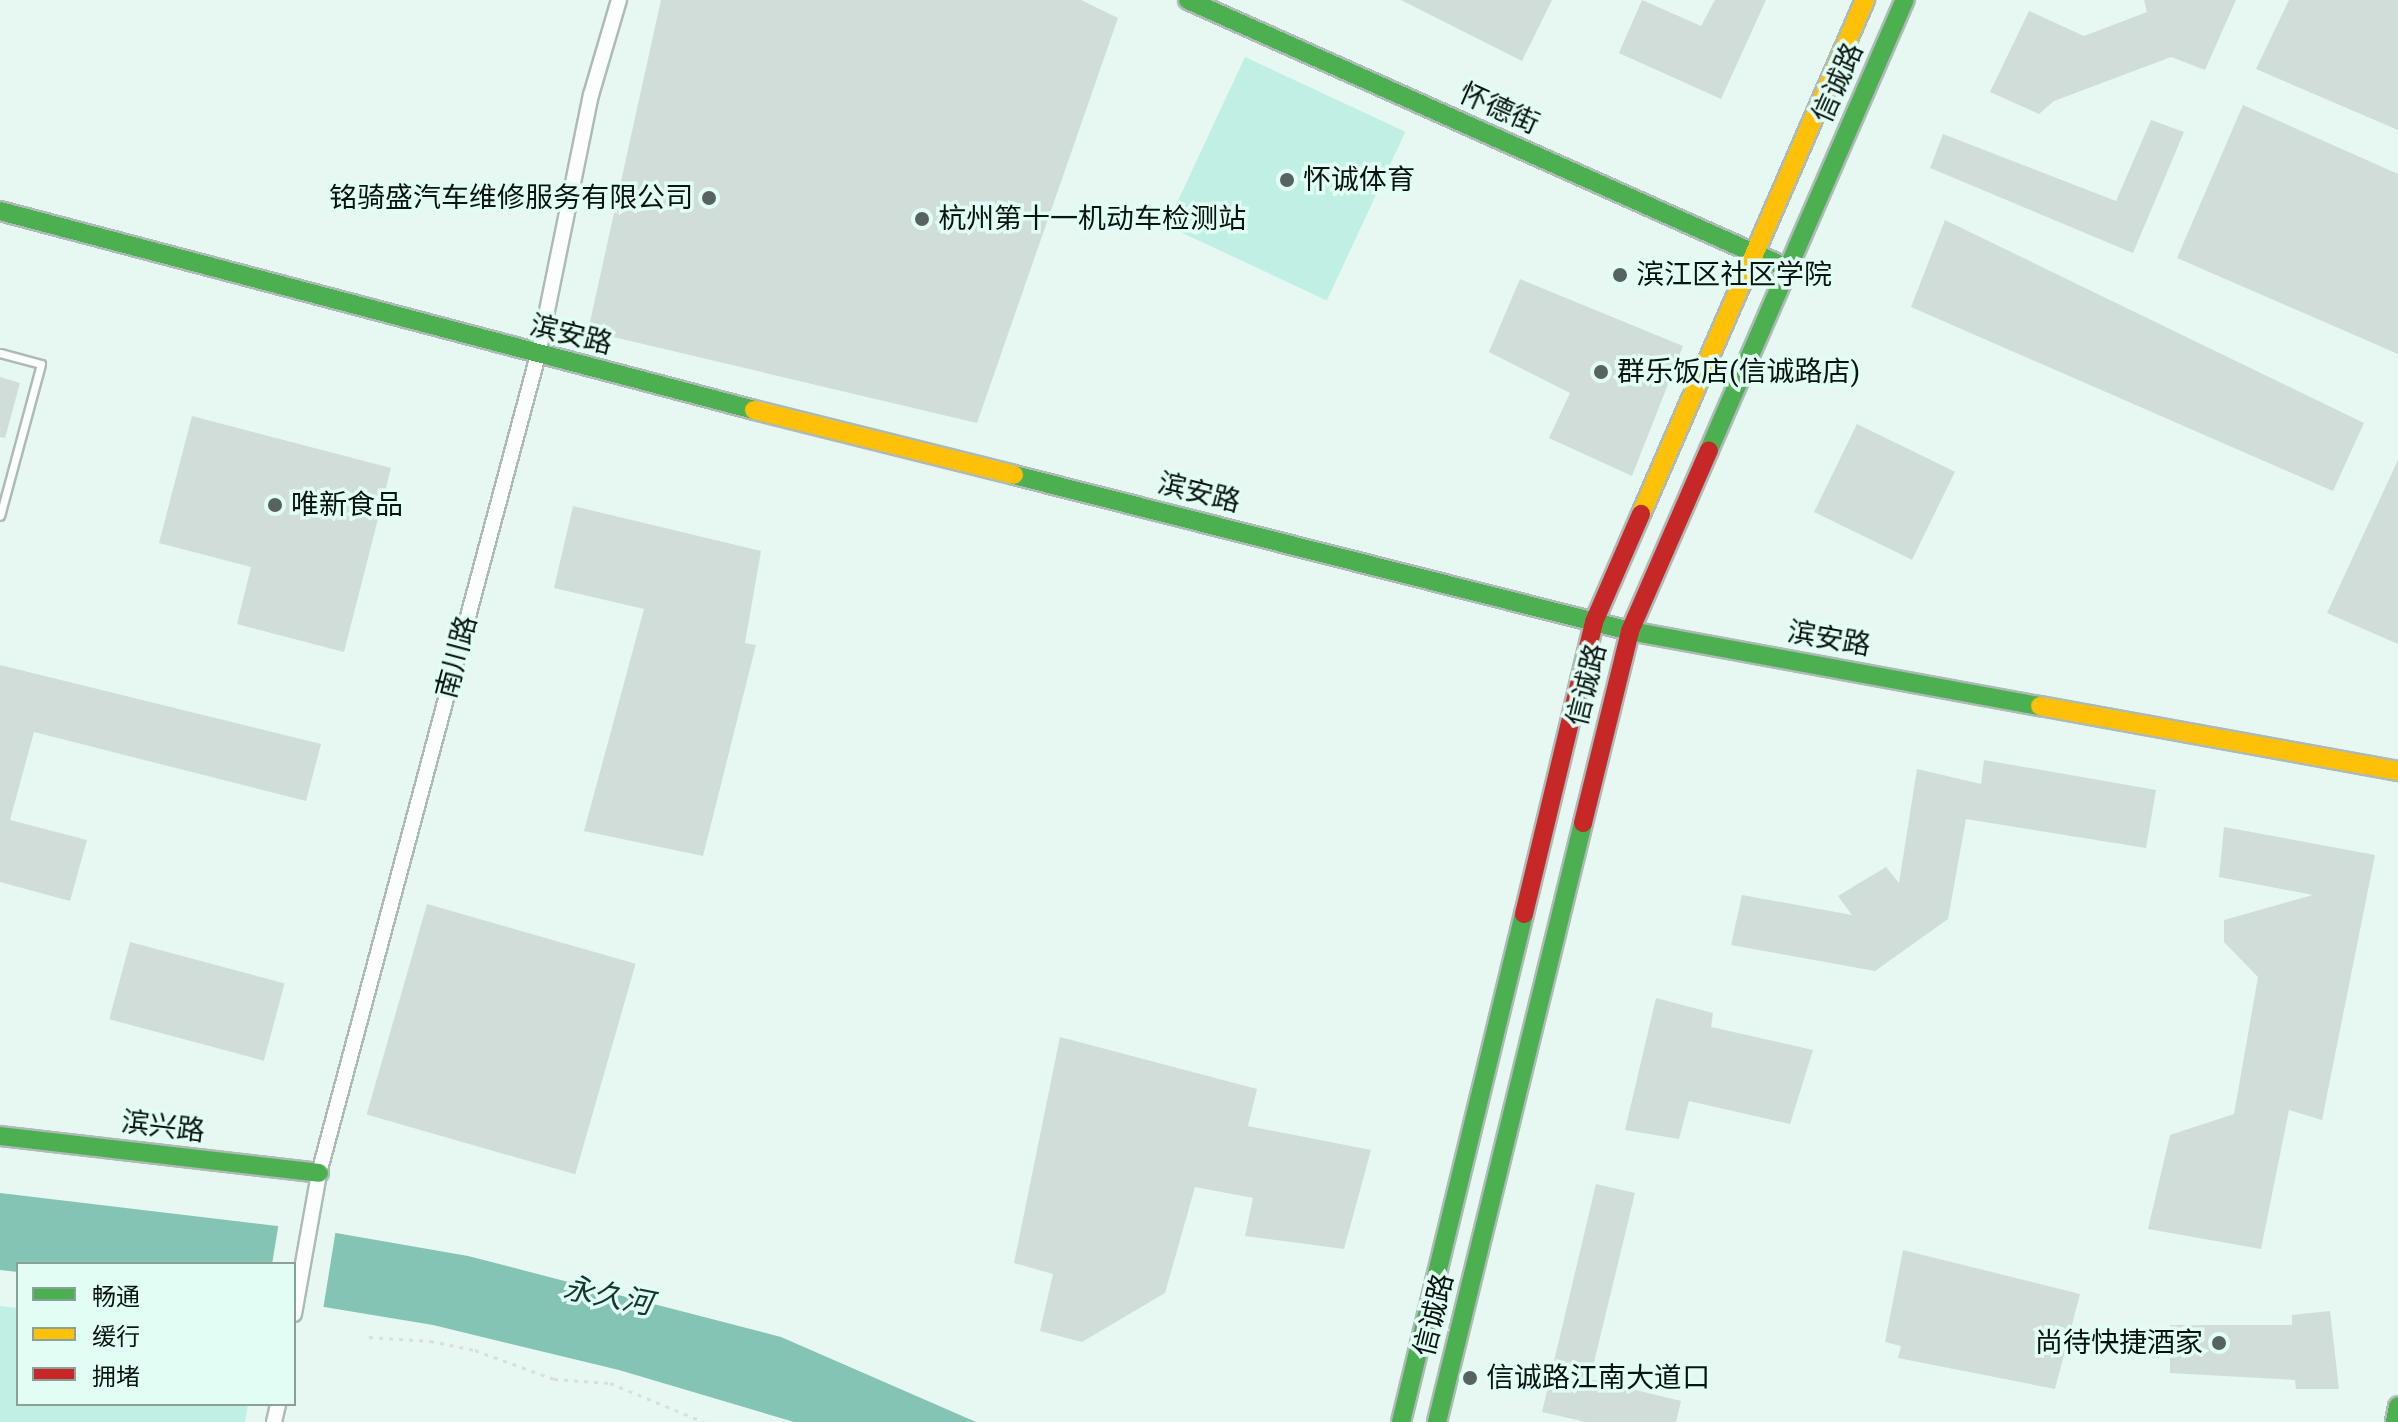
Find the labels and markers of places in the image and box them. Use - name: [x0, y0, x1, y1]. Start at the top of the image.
- place label: 怀诚体育: [1303, 163, 1415, 197]
- marker: 怀诚体育: [1278, 171, 1296, 189]
- place label: 铭骑盛汽车维修服务有限公司: [329, 181, 693, 215]
- marker: 铭骑盛汽车维修服务有限公司: [700, 189, 718, 207]
- place label: 杭州第十一机动车检测站: [938, 202, 1246, 236]
- marker: 杭州第十一机动车检测站: [913, 210, 931, 228]
- place label: 滨江区社区学院: [1636, 258, 1832, 292]
- marker: 滨江区社区学院: [1611, 266, 1629, 284]
- place label: 群乐饭店(信诚路店): [1617, 355, 1860, 389]
- marker: 群乐饭店(信诚路店): [1592, 363, 1610, 381]
- place label: 唯新食品: [291, 488, 403, 522]
- marker: 唯新食品: [266, 496, 284, 514]
- place label: 尚待快捷酒家: [2035, 1326, 2203, 1360]
- marker: 尚待快捷酒家: [2210, 1334, 2228, 1352]
- place label: 信诚路江南大道口: [1486, 1361, 1710, 1395]
- marker: 信诚路江南大道口: [1461, 1369, 1479, 1387]

